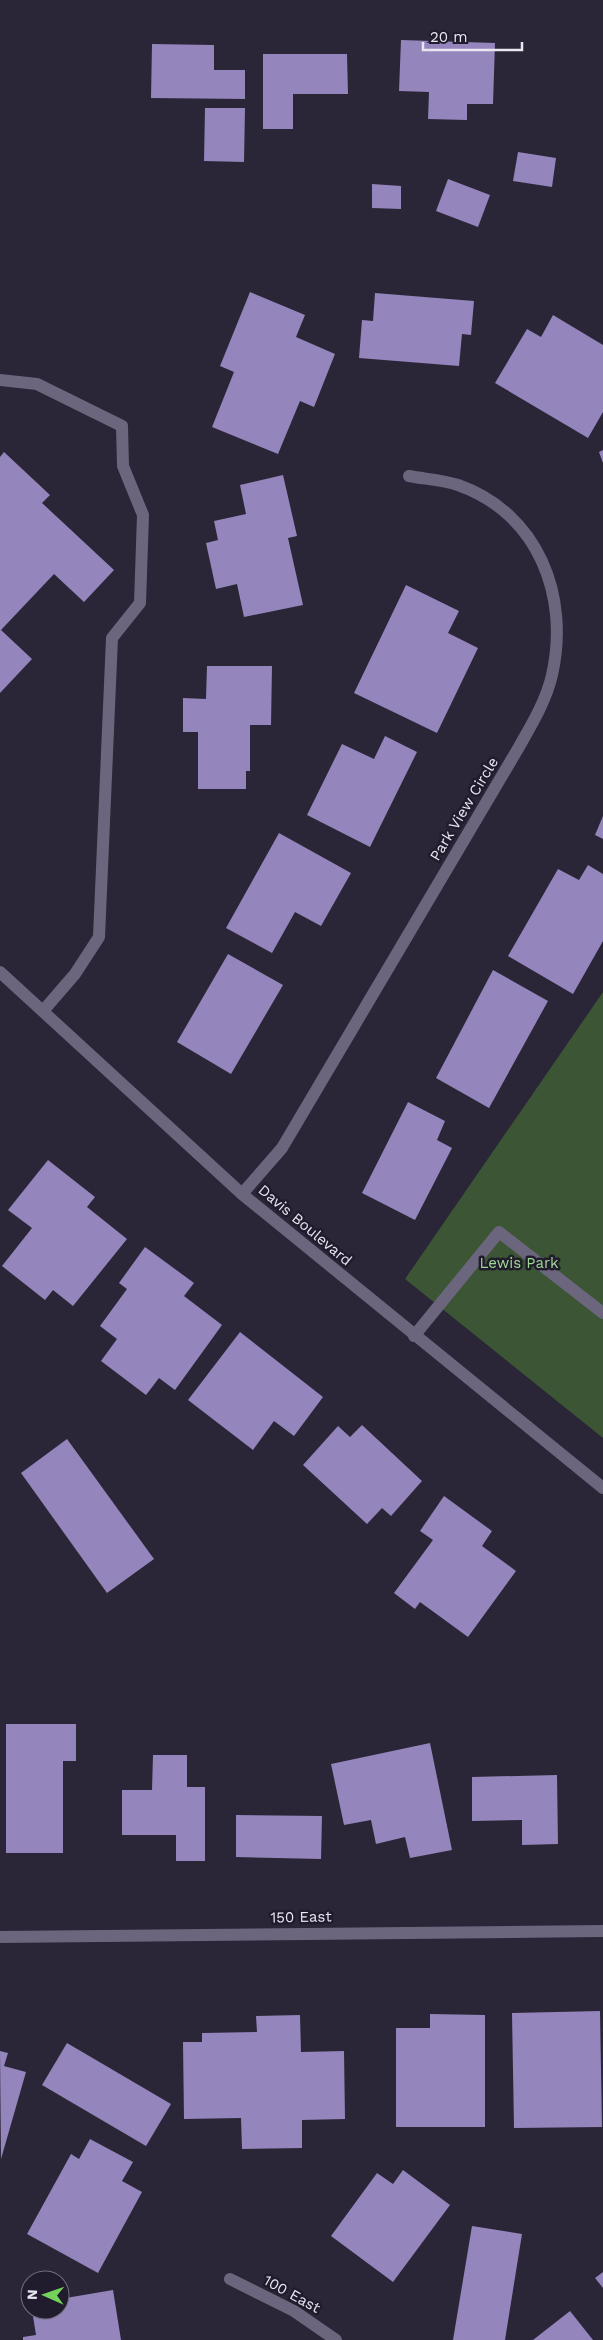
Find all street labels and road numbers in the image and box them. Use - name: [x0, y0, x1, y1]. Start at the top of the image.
- street label: Park View Circle: [426, 754, 502, 864]
- street label: Davis Boulevard: [255, 1181, 355, 1269]
- street label: 150 East: [270, 1907, 333, 1927]
- street label: 100 East: [261, 2271, 324, 2317]

